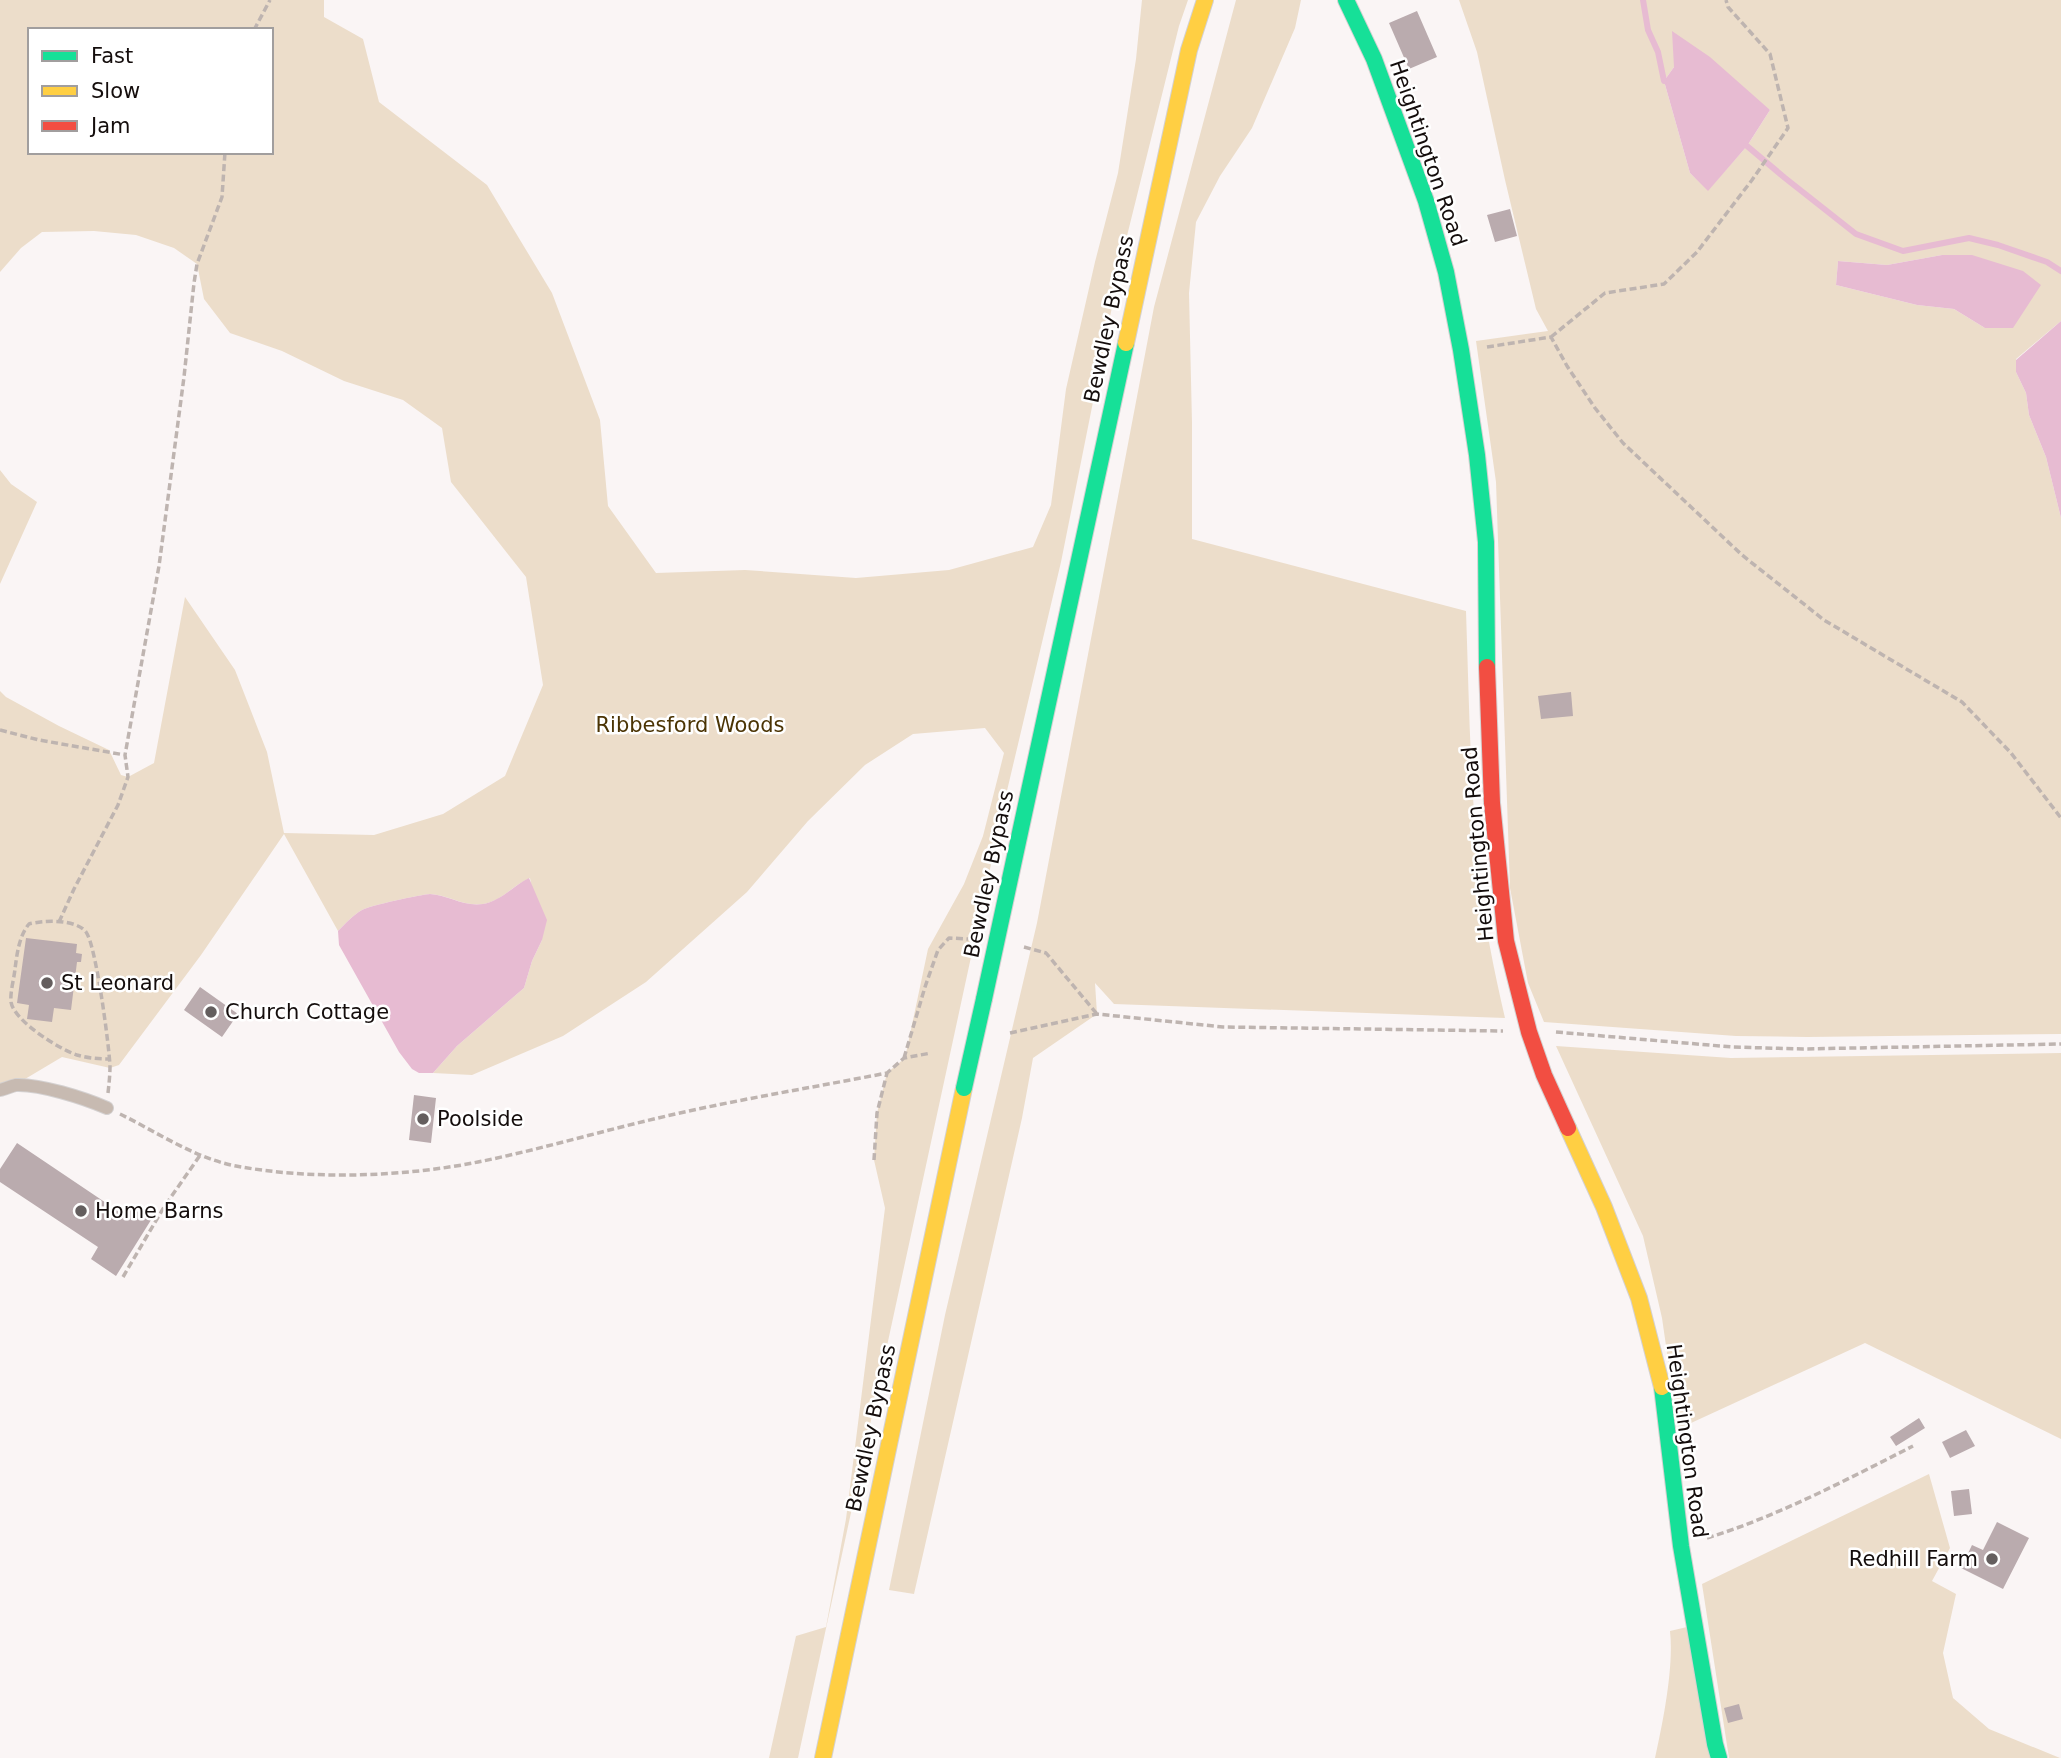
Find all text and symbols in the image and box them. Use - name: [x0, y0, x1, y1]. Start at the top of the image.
- legend: [28, 28, 273, 154]
- text: Fast: [91, 44, 133, 68]
- street label: Heightington Road: [1385, 57, 1471, 249]
- text: Slow: [91, 79, 140, 103]
- text: Jam: [89, 114, 131, 138]
- street label: Bewdley Bypass: [1080, 233, 1138, 405]
- park label: Ribbesford Woods: [596, 713, 784, 737]
- street label: Heightington Road: [1458, 745, 1498, 943]
- street label: Bewdley Bypass: [960, 788, 1018, 960]
- place label: St Leonard: [61, 971, 174, 995]
- marker: St Leonard: [39, 975, 55, 991]
- place label: Church Cottage: [225, 1000, 389, 1024]
- marker: Church Cottage: [203, 1004, 219, 1020]
- place label: Poolside: [437, 1107, 523, 1131]
- marker: Poolside: [415, 1111, 431, 1127]
- place label: Home Barns: [95, 1199, 223, 1223]
- marker: Home Barns: [73, 1203, 89, 1219]
- street label: Bewdley Bypass: [842, 1342, 900, 1514]
- street label: Heightington Road: [1662, 1342, 1712, 1540]
- place label: Redhill Farm: [1849, 1547, 1978, 1571]
- marker: Redhill Farm: [1984, 1551, 2000, 1567]

